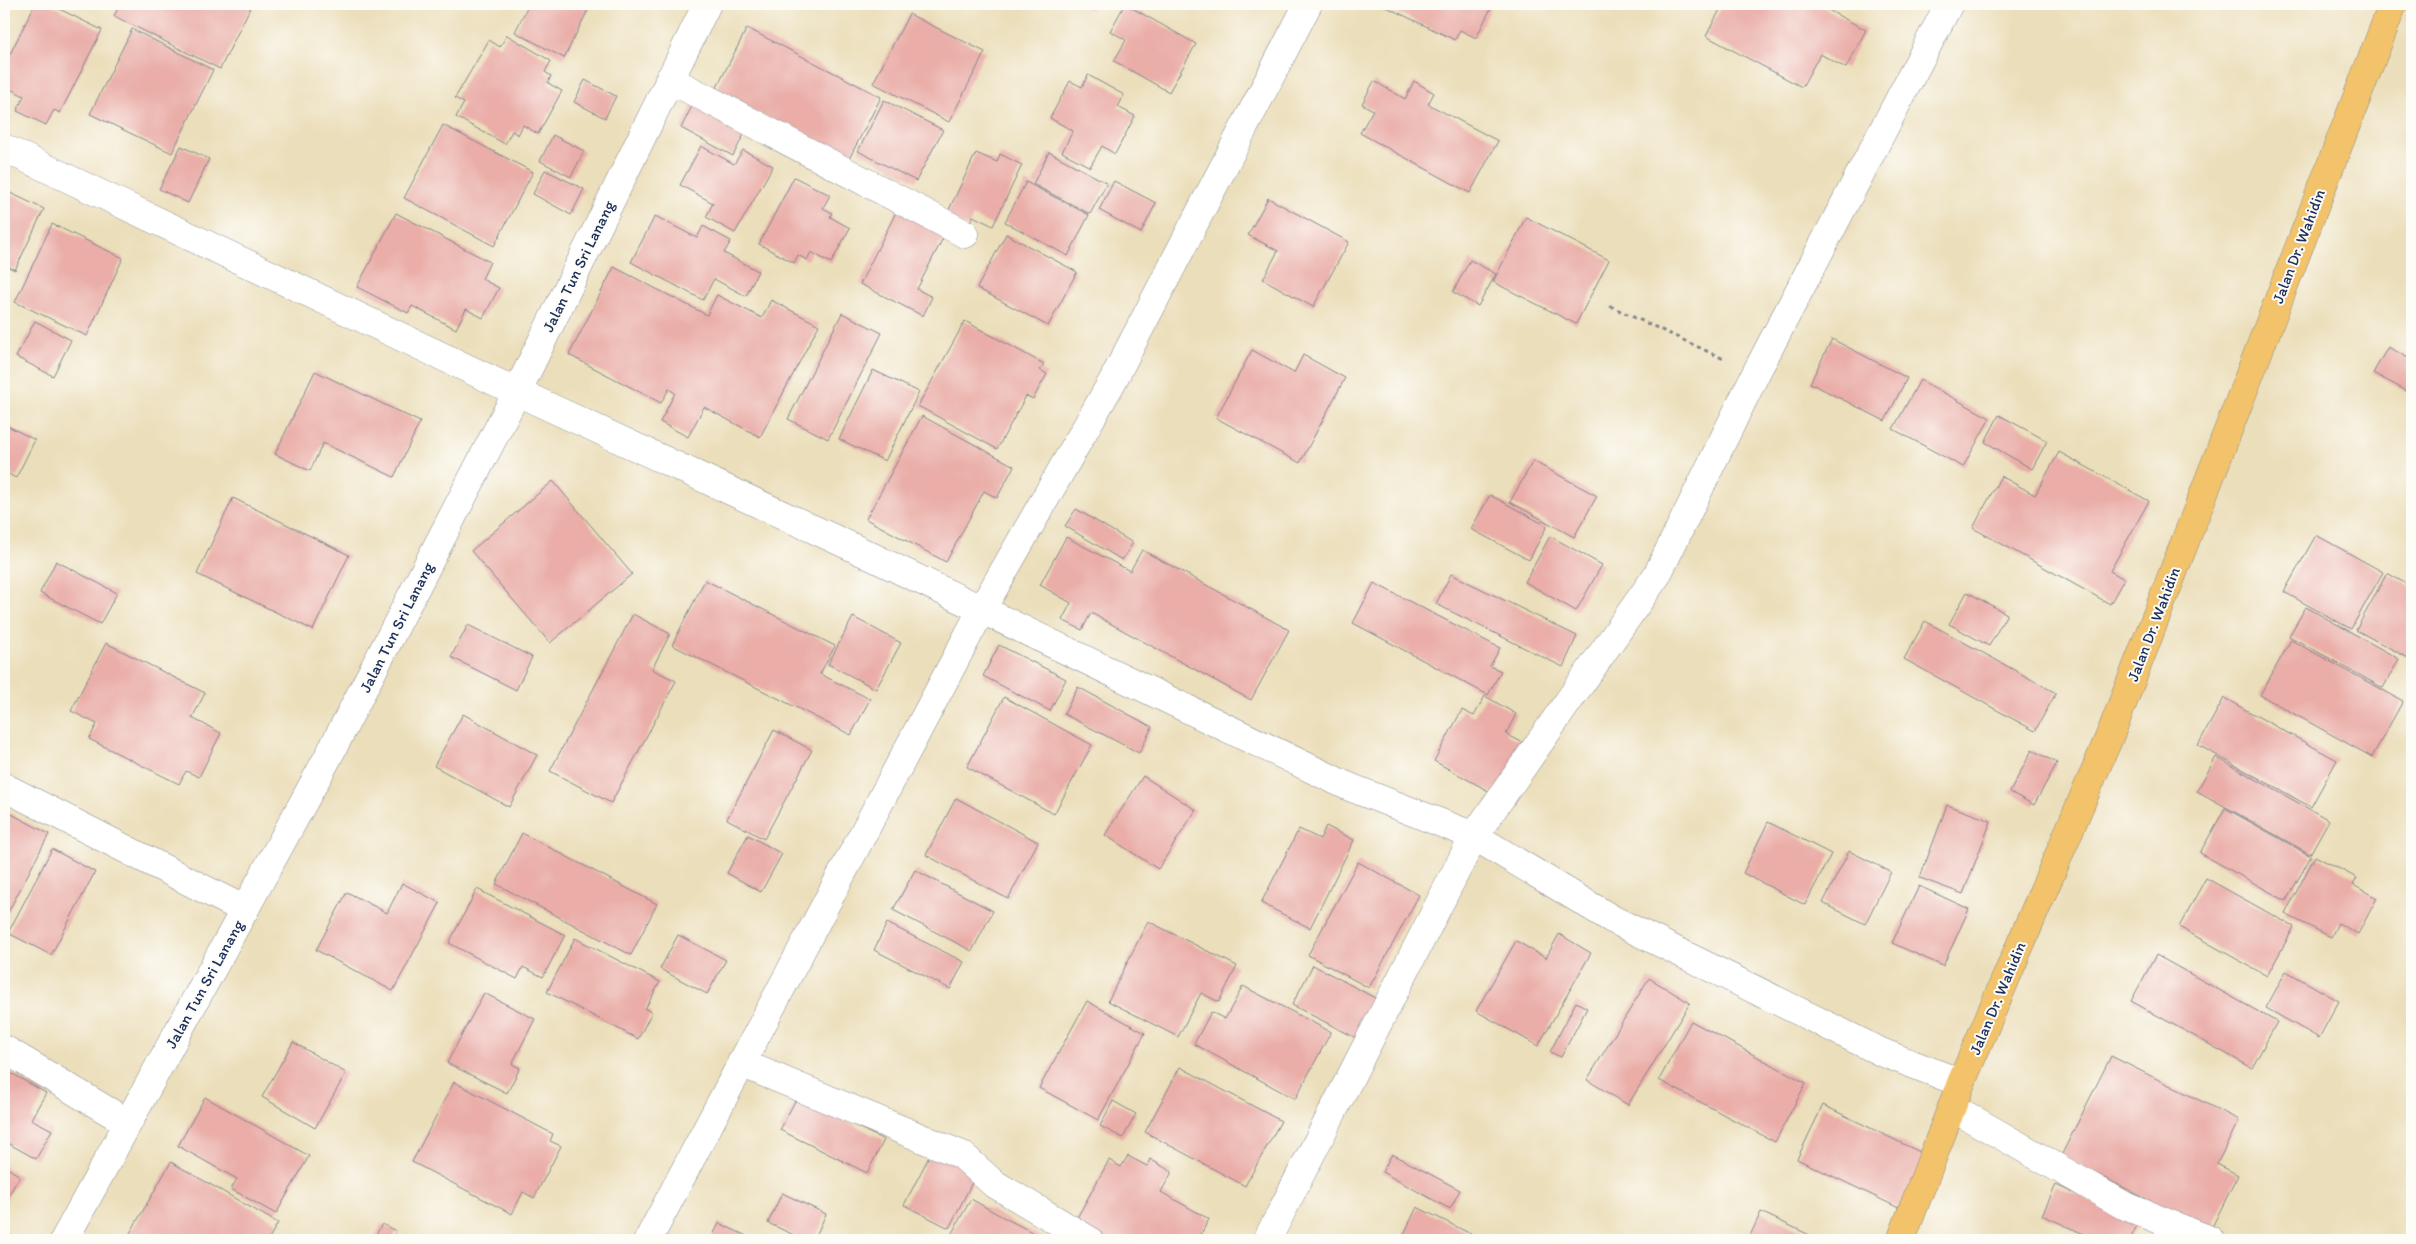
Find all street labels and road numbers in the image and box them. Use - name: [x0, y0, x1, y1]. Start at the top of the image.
- street label: Jalan Dr. Wahidin: [2268, 186, 2329, 306]
- street label: Jalan Tun Sri Lanang: [538, 197, 619, 335]
- street label: Jalan Tun Sri Lanang: [355, 558, 438, 696]
- street label: Jalan Dr. Wahidin: [2123, 564, 2184, 684]
- street label: Jalan Tun Sri Lanang: [161, 916, 248, 1052]
- street label: Jalan Dr. Wahidin: [1965, 939, 2030, 1057]

